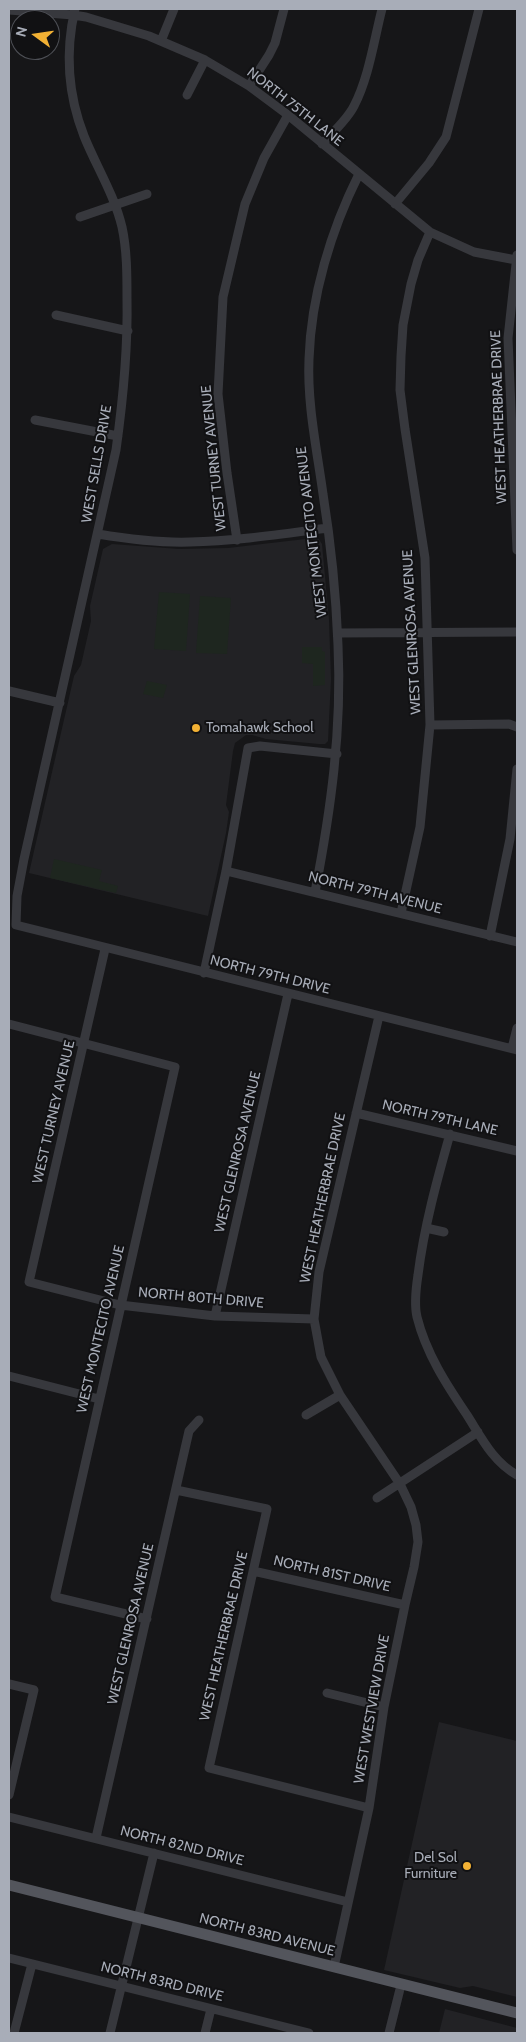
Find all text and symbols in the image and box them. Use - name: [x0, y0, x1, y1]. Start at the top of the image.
- north arrow: [10, 10, 60, 60]
- text: N: [11, 25, 31, 39]
- street label: NORTH 75TH LANE: [243, 64, 347, 150]
- street label: WEST HEATHERBRAE DRIVE: [488, 330, 510, 504]
- street label: WEST TURNEY AVENUE: [198, 384, 230, 532]
- street label: WEST SELLS DRIVE: [78, 404, 116, 524]
- street label: WEST MONTECITO AVENUE: [293, 446, 331, 618]
- street label: WEST GLENROSA AVENUE: [399, 549, 425, 715]
- place label: Tomahawk School: [206, 720, 314, 736]
- marker: Tomahawk School: [190, 722, 202, 734]
- street label: NORTH 79TH AVENUE: [307, 868, 443, 918]
- street label: NORTH 79TH DRIVE: [208, 952, 332, 998]
- street label: WEST TURNEY AVENUE: [29, 1039, 79, 1185]
- street label: WEST GLENROSA AVENUE: [211, 1070, 265, 1234]
- street label: NORTH 79TH LANE: [381, 1097, 499, 1139]
- street label: WEST HEATHERBRAE DRIVE: [297, 1111, 349, 1285]
- street label: WEST MONTECITO AVENUE: [73, 1243, 129, 1415]
- street label: NORTH 80TH DRIVE: [137, 1284, 265, 1312]
- street label: WEST GLENROSA AVENUE: [104, 1542, 158, 1706]
- street label: WEST HEATHERBRAE DRIVE: [196, 1550, 252, 1722]
- street label: NORTH 81ST DRIVE: [272, 1552, 392, 1596]
- street label: WEST WESTVIEW DRIVE: [351, 1633, 393, 1785]
- street label: NORTH 82ND DRIVE: [118, 1823, 246, 1869]
- place label: Del Sol Furniture: [404, 1850, 457, 1882]
- marker: Del Sol Furniture: [461, 1860, 473, 1872]
- street label: NORTH 83RD AVENUE: [197, 1910, 337, 1960]
- street label: NORTH 83RD DRIVE: [99, 1959, 225, 2005]

